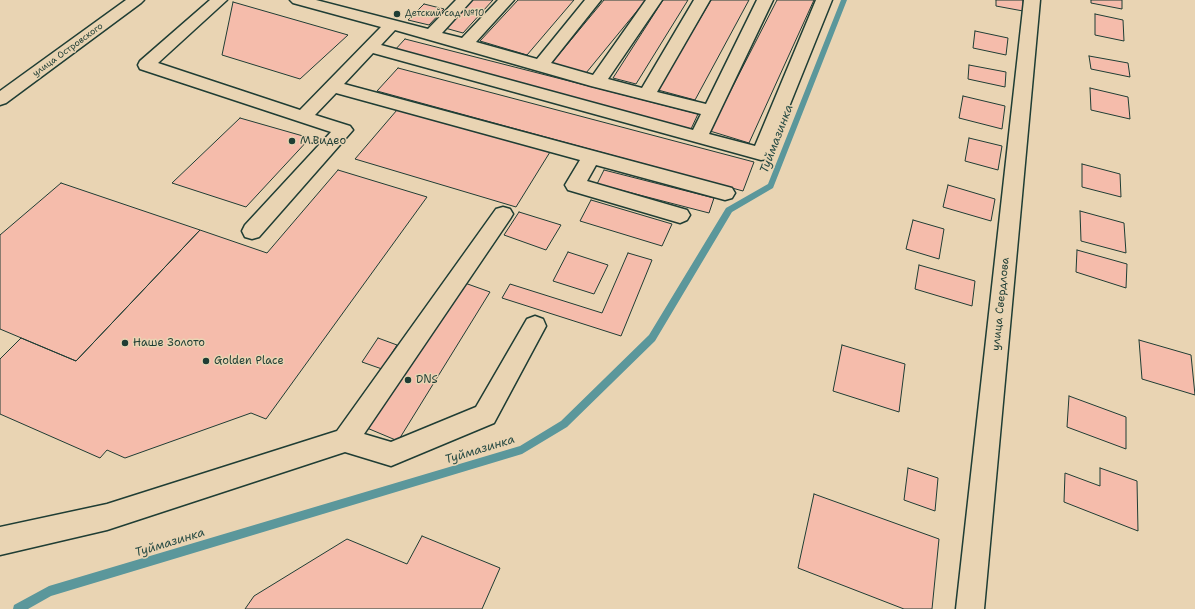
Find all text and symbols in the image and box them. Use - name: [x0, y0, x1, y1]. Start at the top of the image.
- marker: Детский сад №10: [392, 9, 402, 19]
- place label: Детский сад №10: [405, 9, 484, 19]
- street label: улица Островского: [31, 21, 105, 79]
- water label: Туймазинка: [757, 103, 797, 175]
- place label: М.Видео: [300, 134, 346, 148]
- marker: М.Видео: [287, 136, 297, 146]
- street label: улица Свердлова: [990, 257, 1012, 351]
- place label: Наше Золото: [133, 336, 205, 350]
- marker: Наше Золото: [120, 338, 130, 348]
- place label: Golden Place: [214, 354, 284, 368]
- marker: Golden Place: [201, 356, 211, 366]
- place label: DNS: [416, 373, 438, 387]
- marker: DNS: [403, 375, 413, 385]
- water label: Туймазинка: [443, 433, 517, 467]
- water label: Туймазинка: [133, 526, 207, 560]

